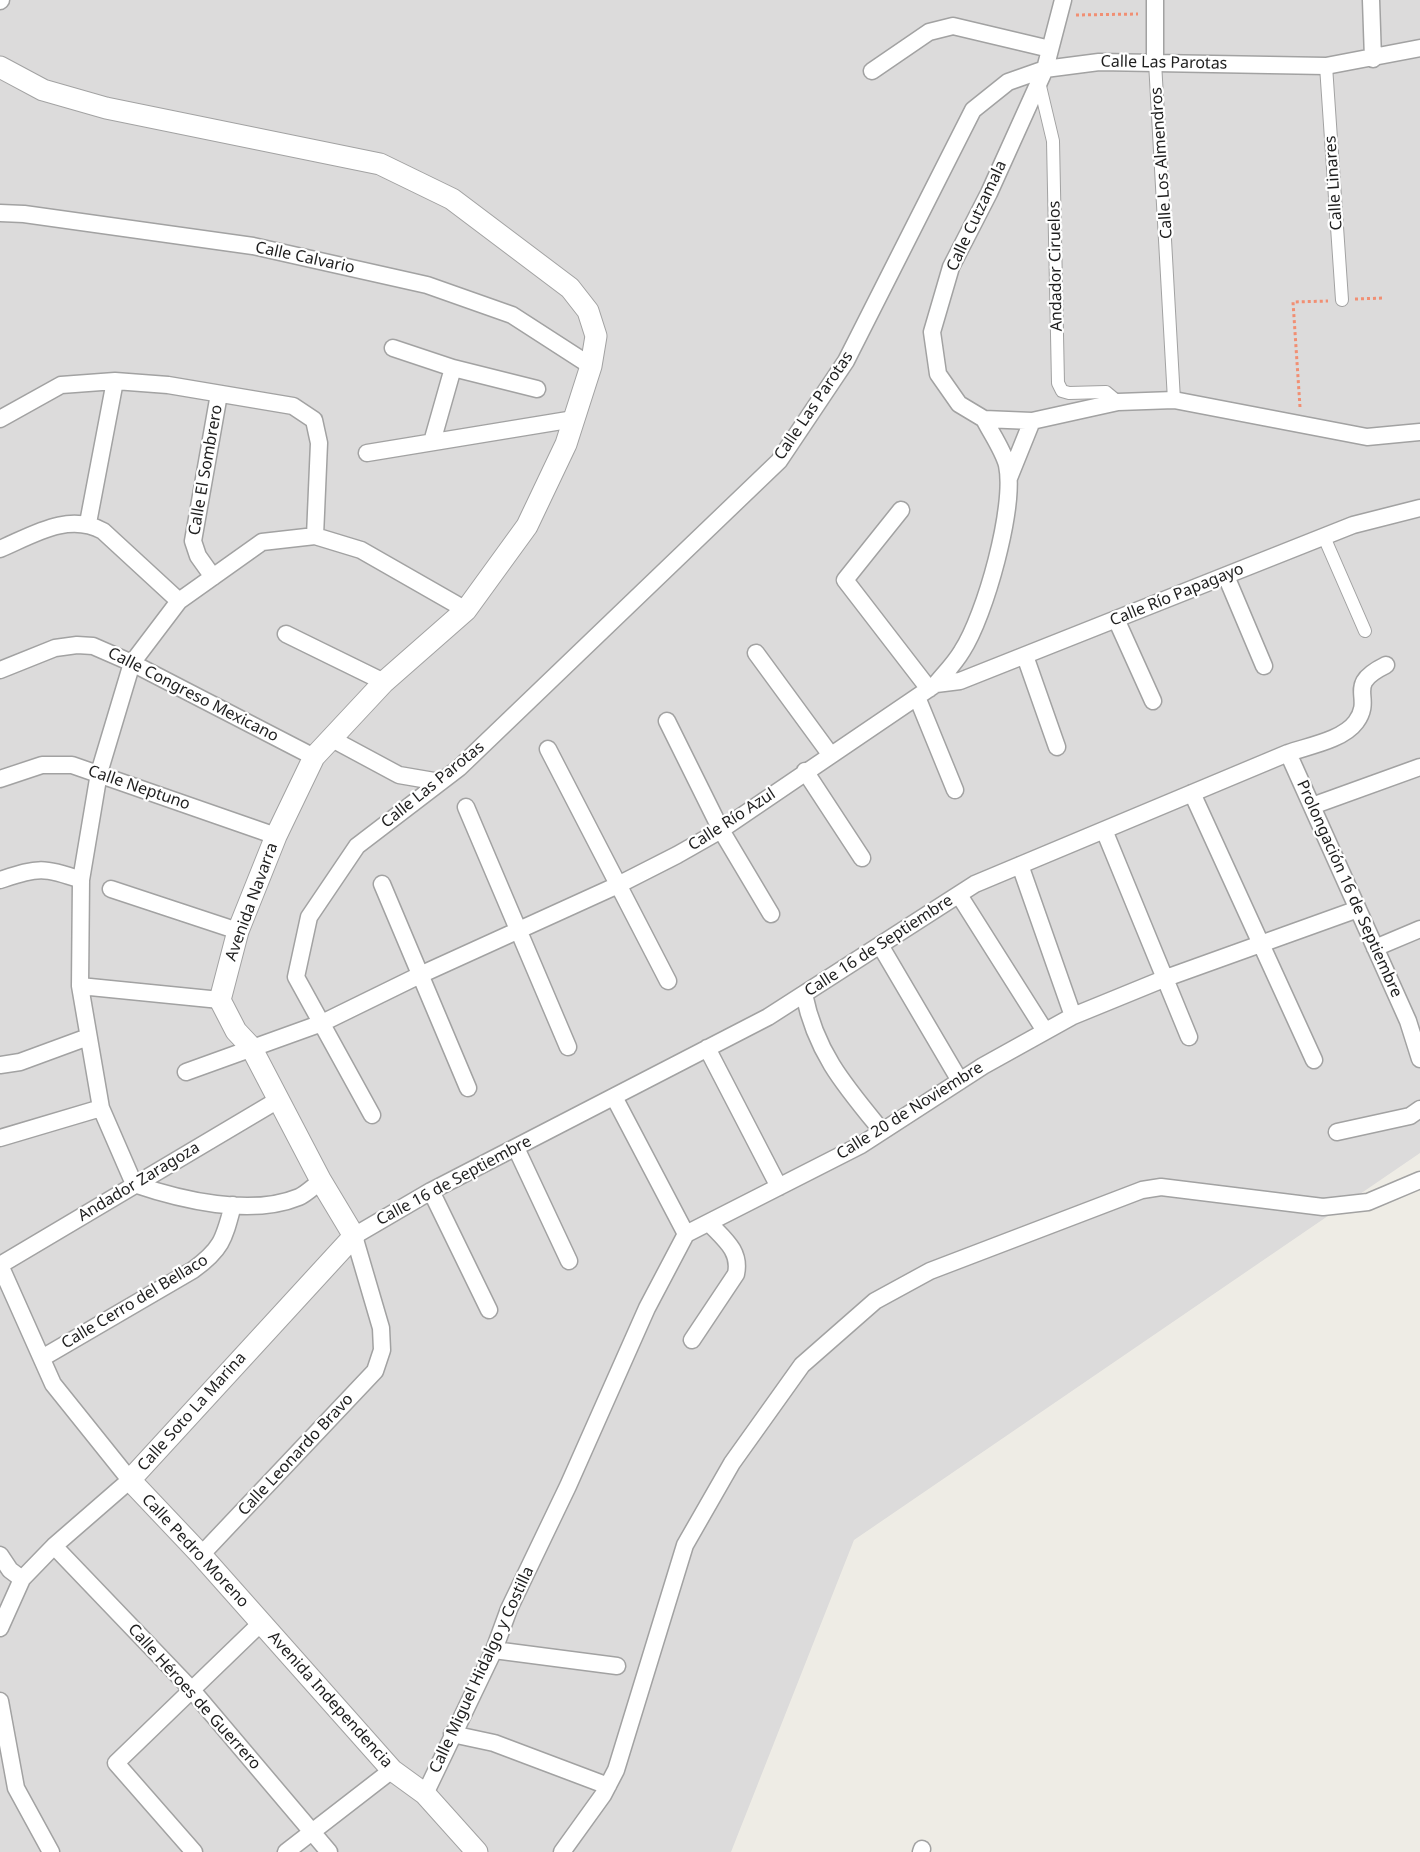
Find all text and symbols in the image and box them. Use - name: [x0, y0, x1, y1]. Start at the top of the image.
- street label: Calle Las Parotas: [1100, 52, 1228, 74]
- street label: Calle Los Almendros: [1147, 86, 1177, 240]
- street label: Calle Linares: [1321, 135, 1347, 231]
- street label: Calle Cutzamala: [943, 158, 1011, 274]
- street label: Andador Ciruelos: [1045, 201, 1067, 331]
- street label: Calle Calvario: [253, 238, 357, 278]
- street label: Calle Las Parotas: [771, 348, 857, 464]
- street label: Calle El Sombrero: [185, 403, 227, 537]
- street label: Calle Río Papagayo: [1107, 559, 1247, 631]
- street label: Calle Congreso Mexicano: [104, 644, 282, 746]
- street label: Calle Las Parotas: [378, 738, 488, 832]
- street label: Calle Neptuno: [85, 762, 193, 814]
- street label: Prolongación 16 de Septiembre: [1292, 777, 1406, 1001]
- street label: Calle Río Azul: [685, 785, 779, 855]
- street label: Avenida Navarra: [222, 840, 282, 964]
- street label: Calle 16 de Septiembre: [801, 891, 957, 1001]
- street label: Calle 20 de Noviembre: [833, 1058, 987, 1164]
- street label: Calle 16 de Septiembre: [373, 1132, 535, 1230]
- street label: Andador Zaragoza: [75, 1138, 203, 1226]
- street label: Calle Cerro del Bellaco: [58, 1251, 212, 1353]
- street label: Calle Soto La Marina: [134, 1349, 250, 1475]
- street label: Calle Leonardo Bravo: [234, 1390, 358, 1520]
- street label: Calle Pedro Moreno: [137, 1490, 253, 1612]
- street label: Calle Miguel Hidalgo y Costilla: [426, 1564, 538, 1776]
- street label: Calle Héroes de Guerrero: [123, 1620, 265, 1774]
- street label: Avenida Independencia: [264, 1628, 396, 1772]

